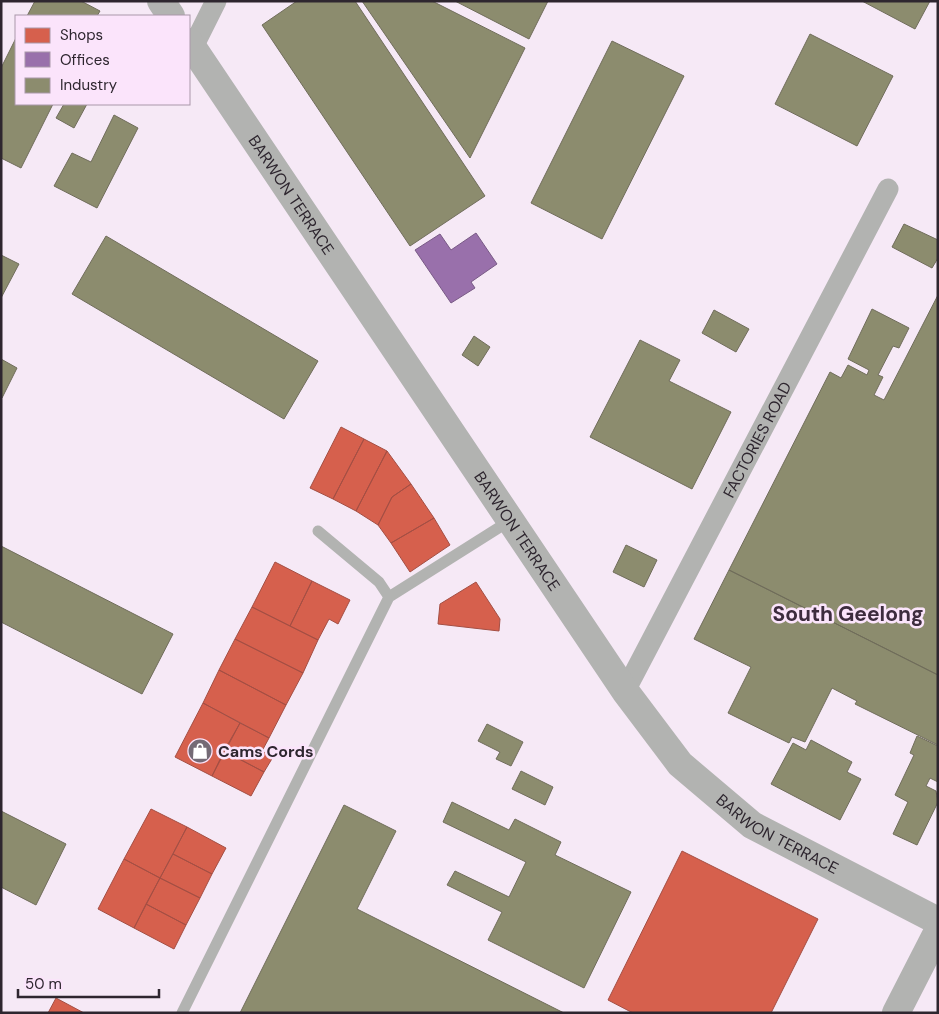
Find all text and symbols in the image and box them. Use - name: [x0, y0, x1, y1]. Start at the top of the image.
- legend: [15, 15, 190, 105]
- text: Shops: [60, 25, 103, 45]
- text: Offices: [60, 50, 110, 70]
- text: Industry: [60, 75, 118, 95]
- street label: BARWON TERRACE: [244, 131, 339, 259]
- street label: FACTORIES ROAD: [718, 378, 796, 501]
- street label: BARWON TERRACE: [470, 467, 565, 595]
- district label: South Geelong: [773, 600, 923, 628]
- shop icon: Cams Cords: [187, 738, 213, 764]
- place label: Cams Cords: [218, 741, 314, 762]
- street label: BARWON TERRACE: [712, 789, 842, 878]
- scale bar: [18, 966, 159, 998]
- text: 50 m: [25, 974, 62, 994]

